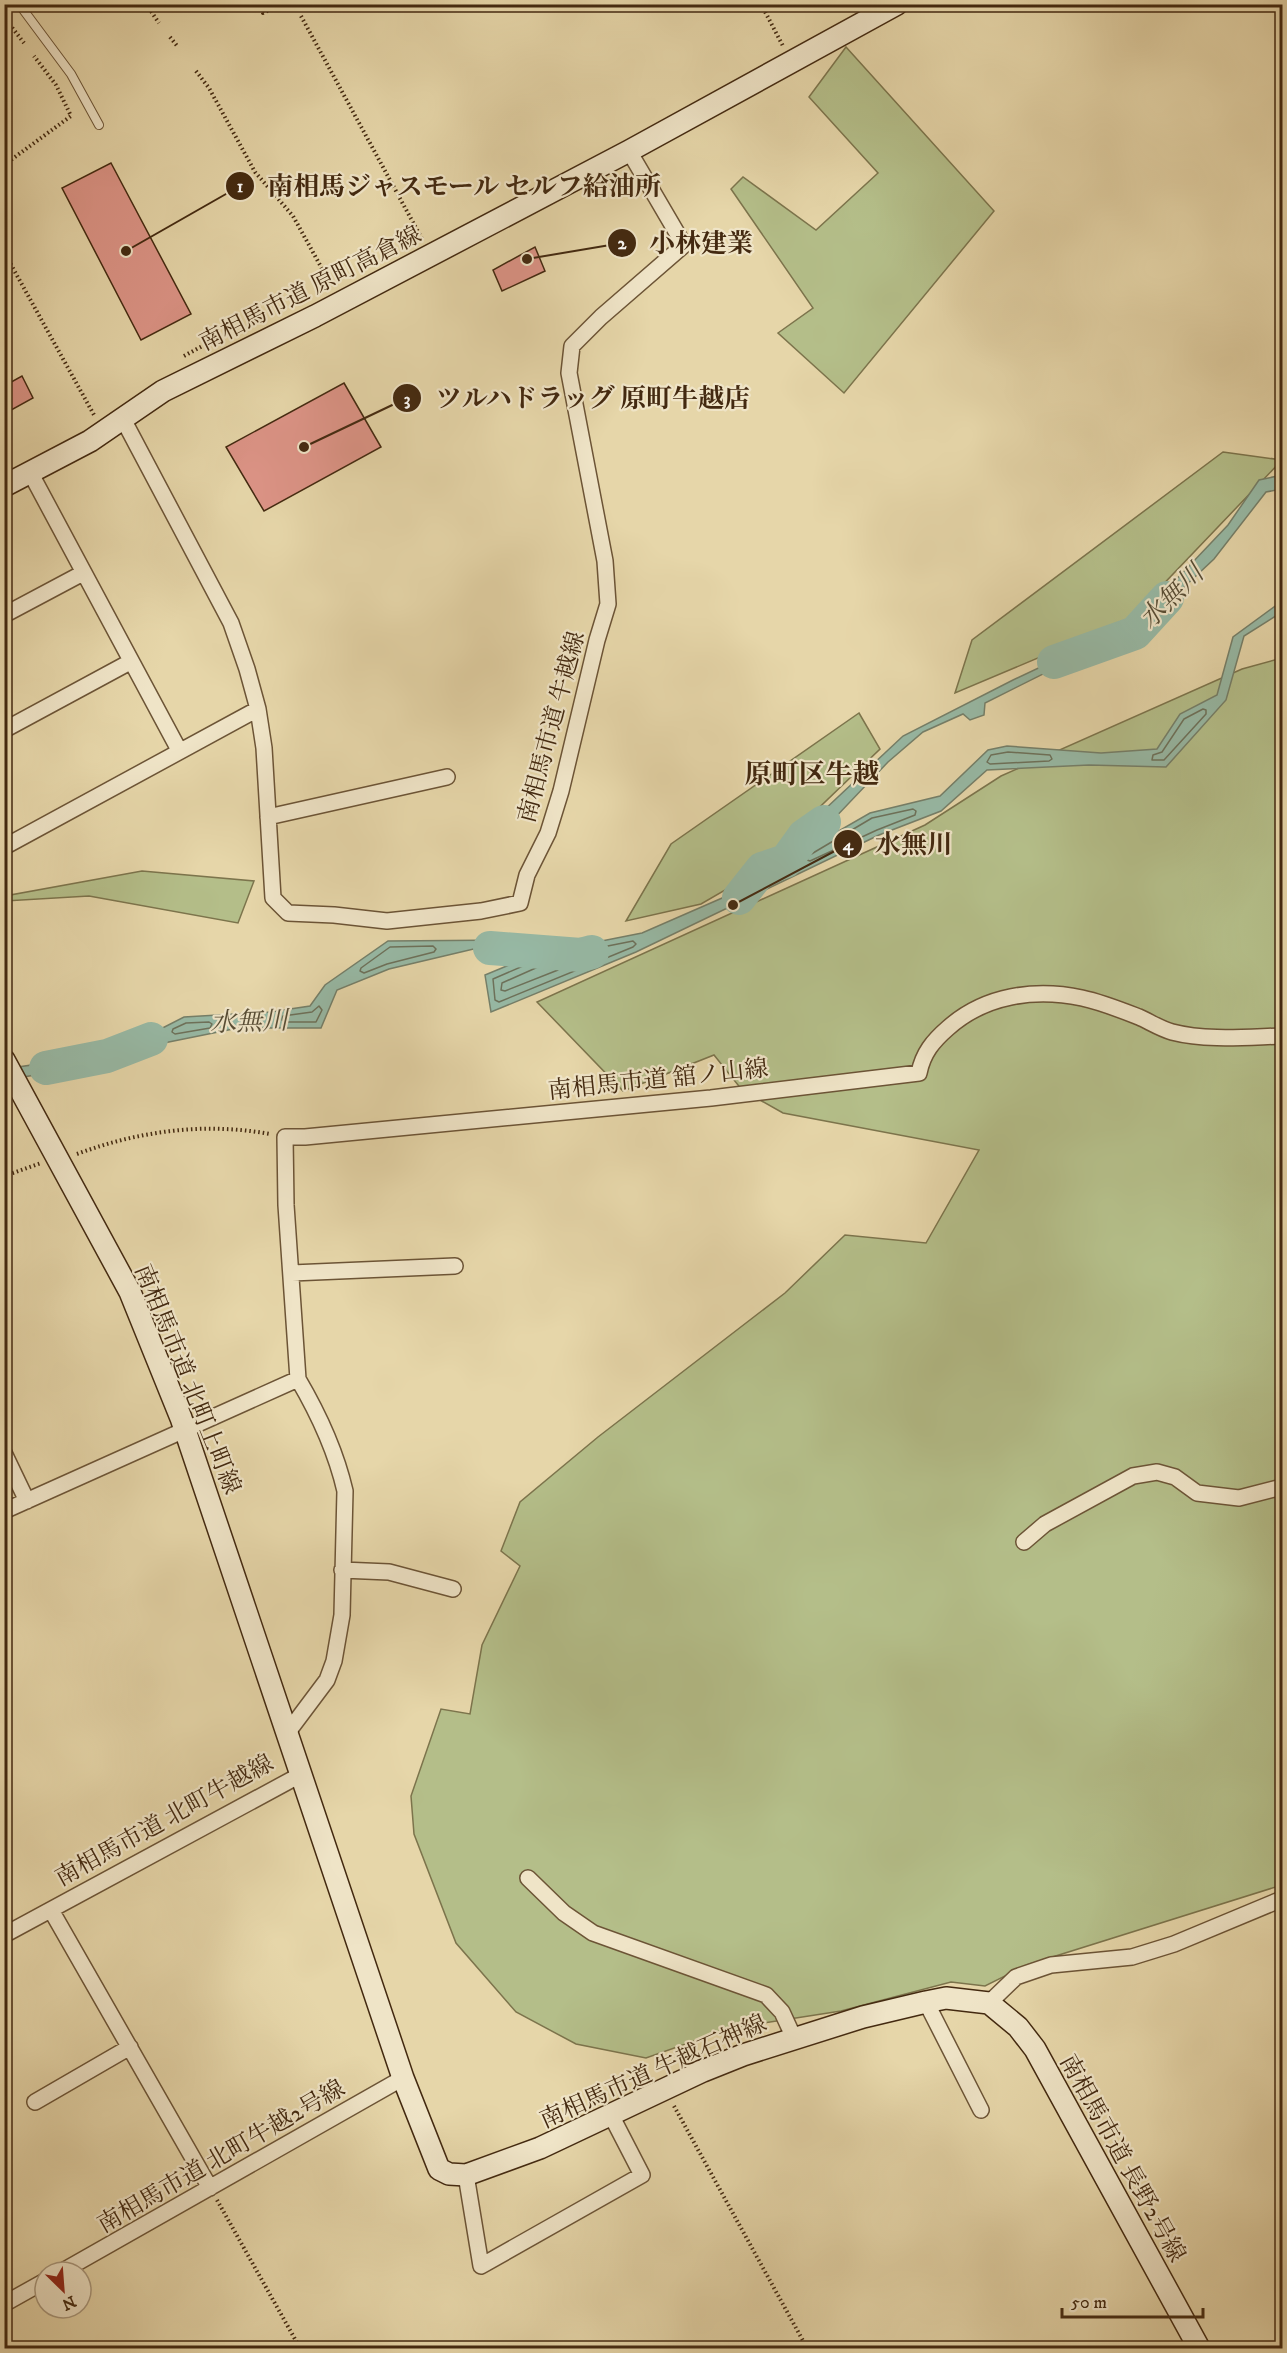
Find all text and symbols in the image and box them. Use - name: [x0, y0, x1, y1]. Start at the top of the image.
- callout: 南相馬ジャスモール セルフ給油所: [225, 164, 673, 208]
- text: 南相馬ジャスモール セルフ給油所: [267, 171, 661, 204]
- text: 1: [237, 176, 244, 198]
- street label: 南相馬市道 原町高倉線: [194, 220, 426, 358]
- callout: 小林建業: [607, 221, 765, 265]
- text: 小林建業: [649, 228, 753, 261]
- text: 2: [618, 233, 628, 255]
- callout: ツルハドラッグ 原町牛越店: [392, 376, 763, 420]
- text: ツルハドラッグ 原町牛越店: [436, 383, 750, 416]
- text: 3: [404, 389, 411, 411]
- water label: 水無川: [1133, 556, 1213, 636]
- street label: 南相馬市道 牛越線: [512, 628, 592, 826]
- district label: 原町区牛越: [745, 758, 880, 792]
- callout: 水無川: [833, 822, 965, 866]
- text: 水無川: [875, 829, 953, 862]
- text: 4: [842, 834, 854, 856]
- water label: 水無川: [209, 1005, 292, 1040]
- street label: 南相馬市道 舘ノ山線: [547, 1054, 770, 1106]
- street label: 南相馬市道 北町上町線: [127, 1260, 247, 1499]
- street label: 南相馬市道 北町牛越線: [50, 1748, 279, 1893]
- street label: 南相馬市道 牛越石神線: [535, 2008, 771, 2135]
- street label: 南相馬市道 長野2号線: [1053, 2049, 1192, 2268]
- street label: 南相馬市道 北町牛越2号線: [92, 2074, 351, 2240]
- north arrow: [33, 2260, 93, 2320]
- scale bar: [1062, 2281, 1203, 2319]
- text: N: [59, 2291, 79, 2315]
- text: 50 m: [1071, 2292, 1107, 2314]

